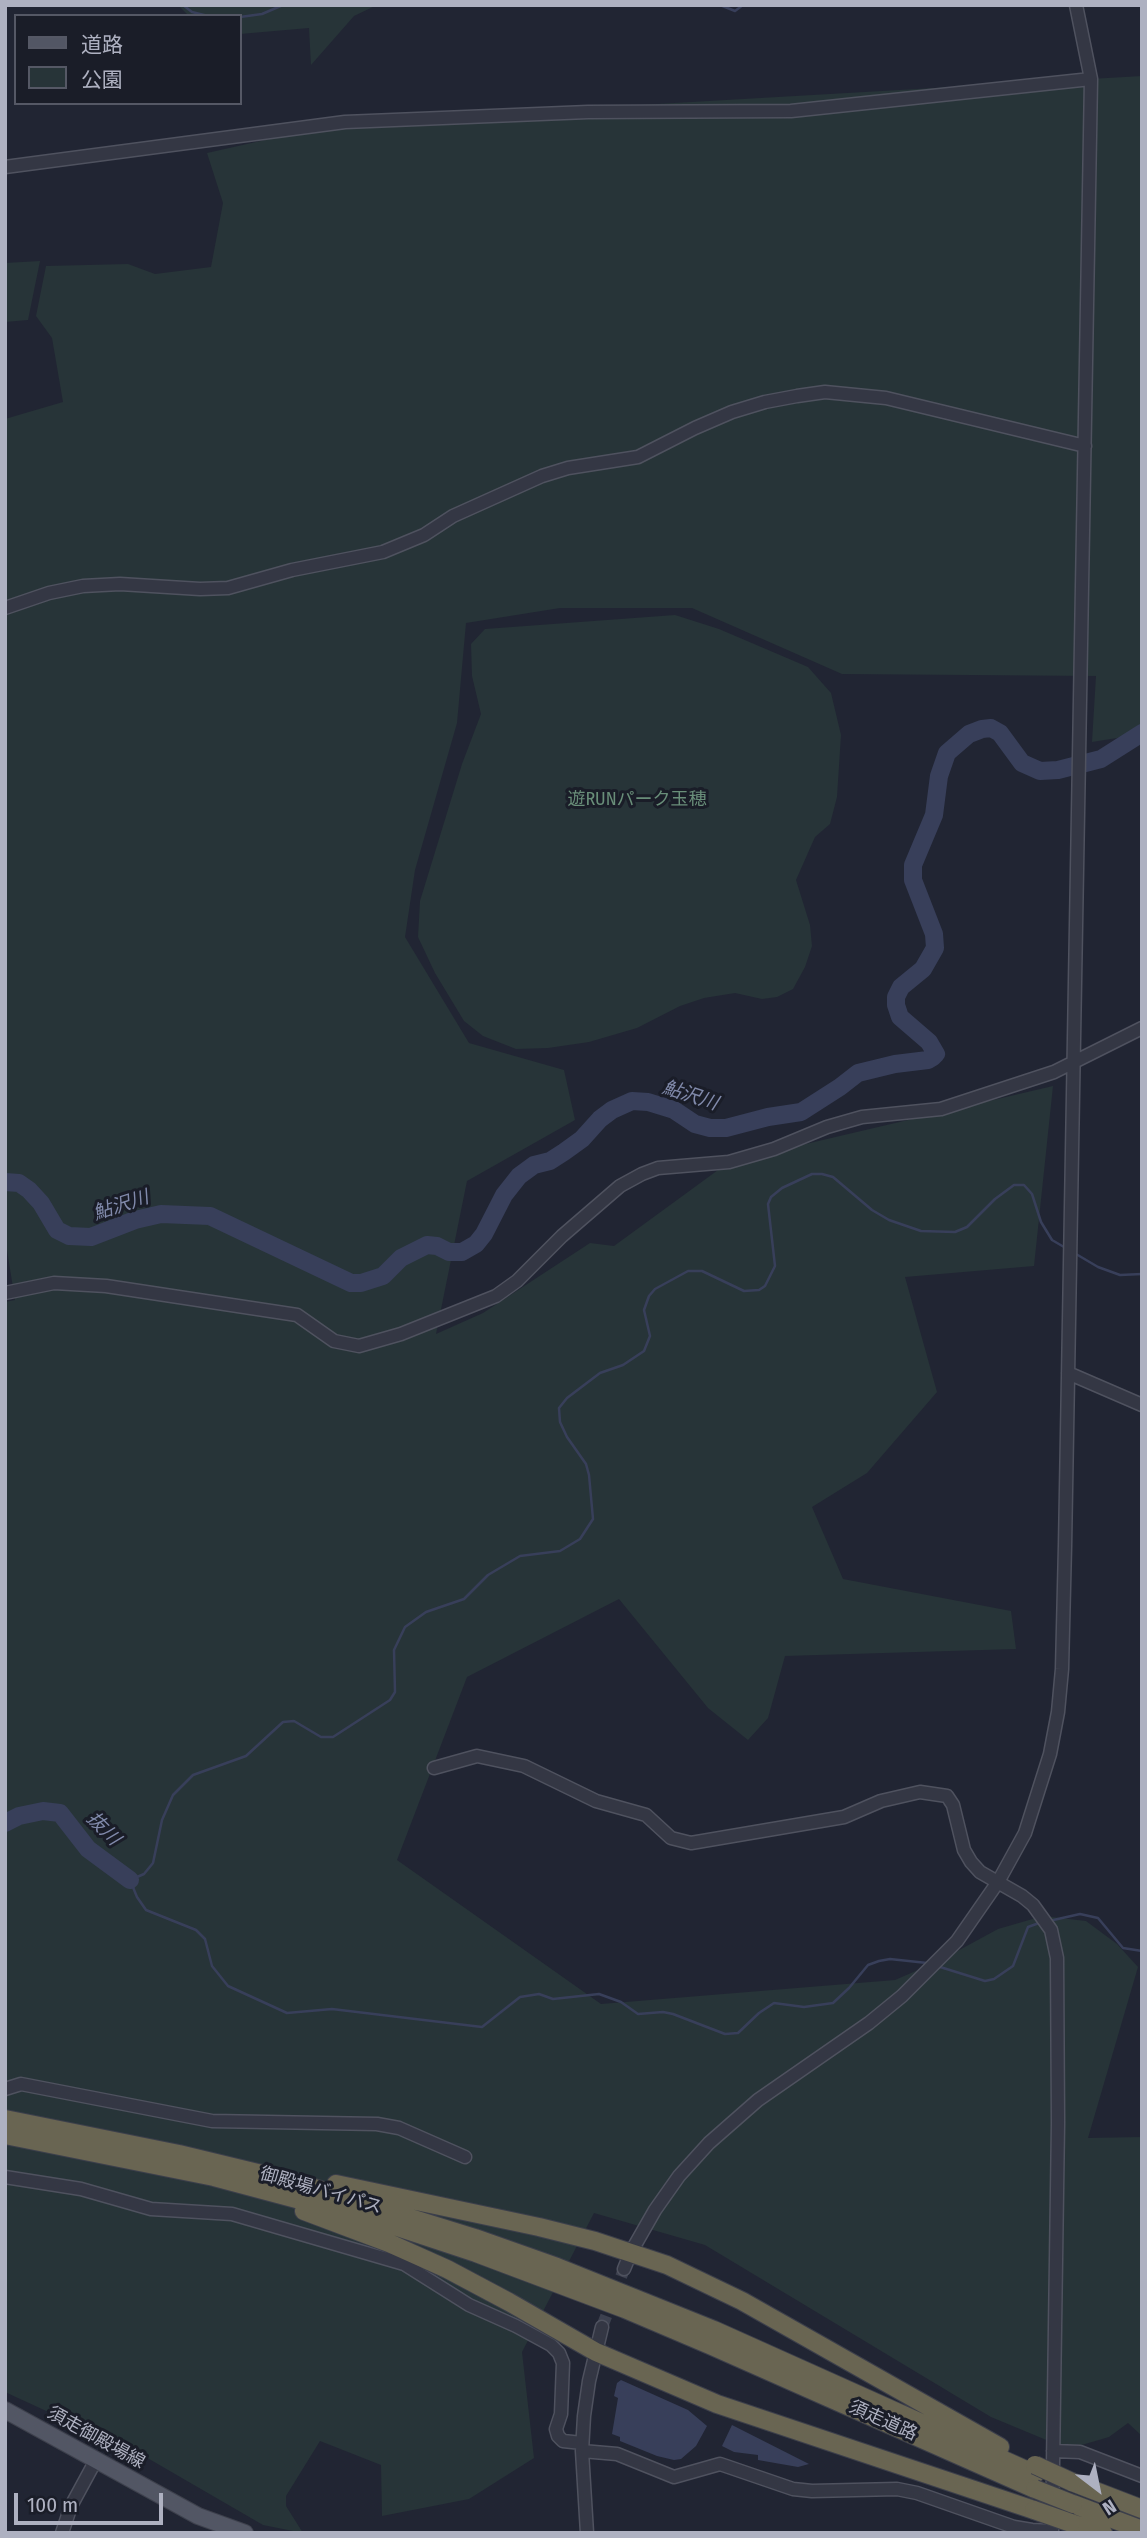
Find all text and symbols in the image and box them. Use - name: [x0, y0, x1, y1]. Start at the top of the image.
- legend: [14, 14, 242, 105]
- text: 道路: [81, 32, 123, 58]
- text: 公園: [81, 67, 123, 93]
- park label: 遊RUNパーク玉穂: [567, 789, 707, 811]
- water label: 鮎沢川: [659, 1076, 721, 1116]
- water label: 鮎沢川: [90, 1186, 152, 1226]
- water label: 抜川: [82, 1808, 124, 1850]
- street label: 御殿場バイパス: [257, 2163, 385, 2219]
- street label: 須走道路: [846, 2396, 920, 2446]
- street label: 須走御殿場線: [44, 2402, 148, 2474]
- north arrow: [1063, 2454, 1133, 2524]
- scale bar: [18, 2478, 166, 2522]
- text: 100 m: [27, 2492, 78, 2518]
- text: N: [1098, 2494, 1120, 2520]

